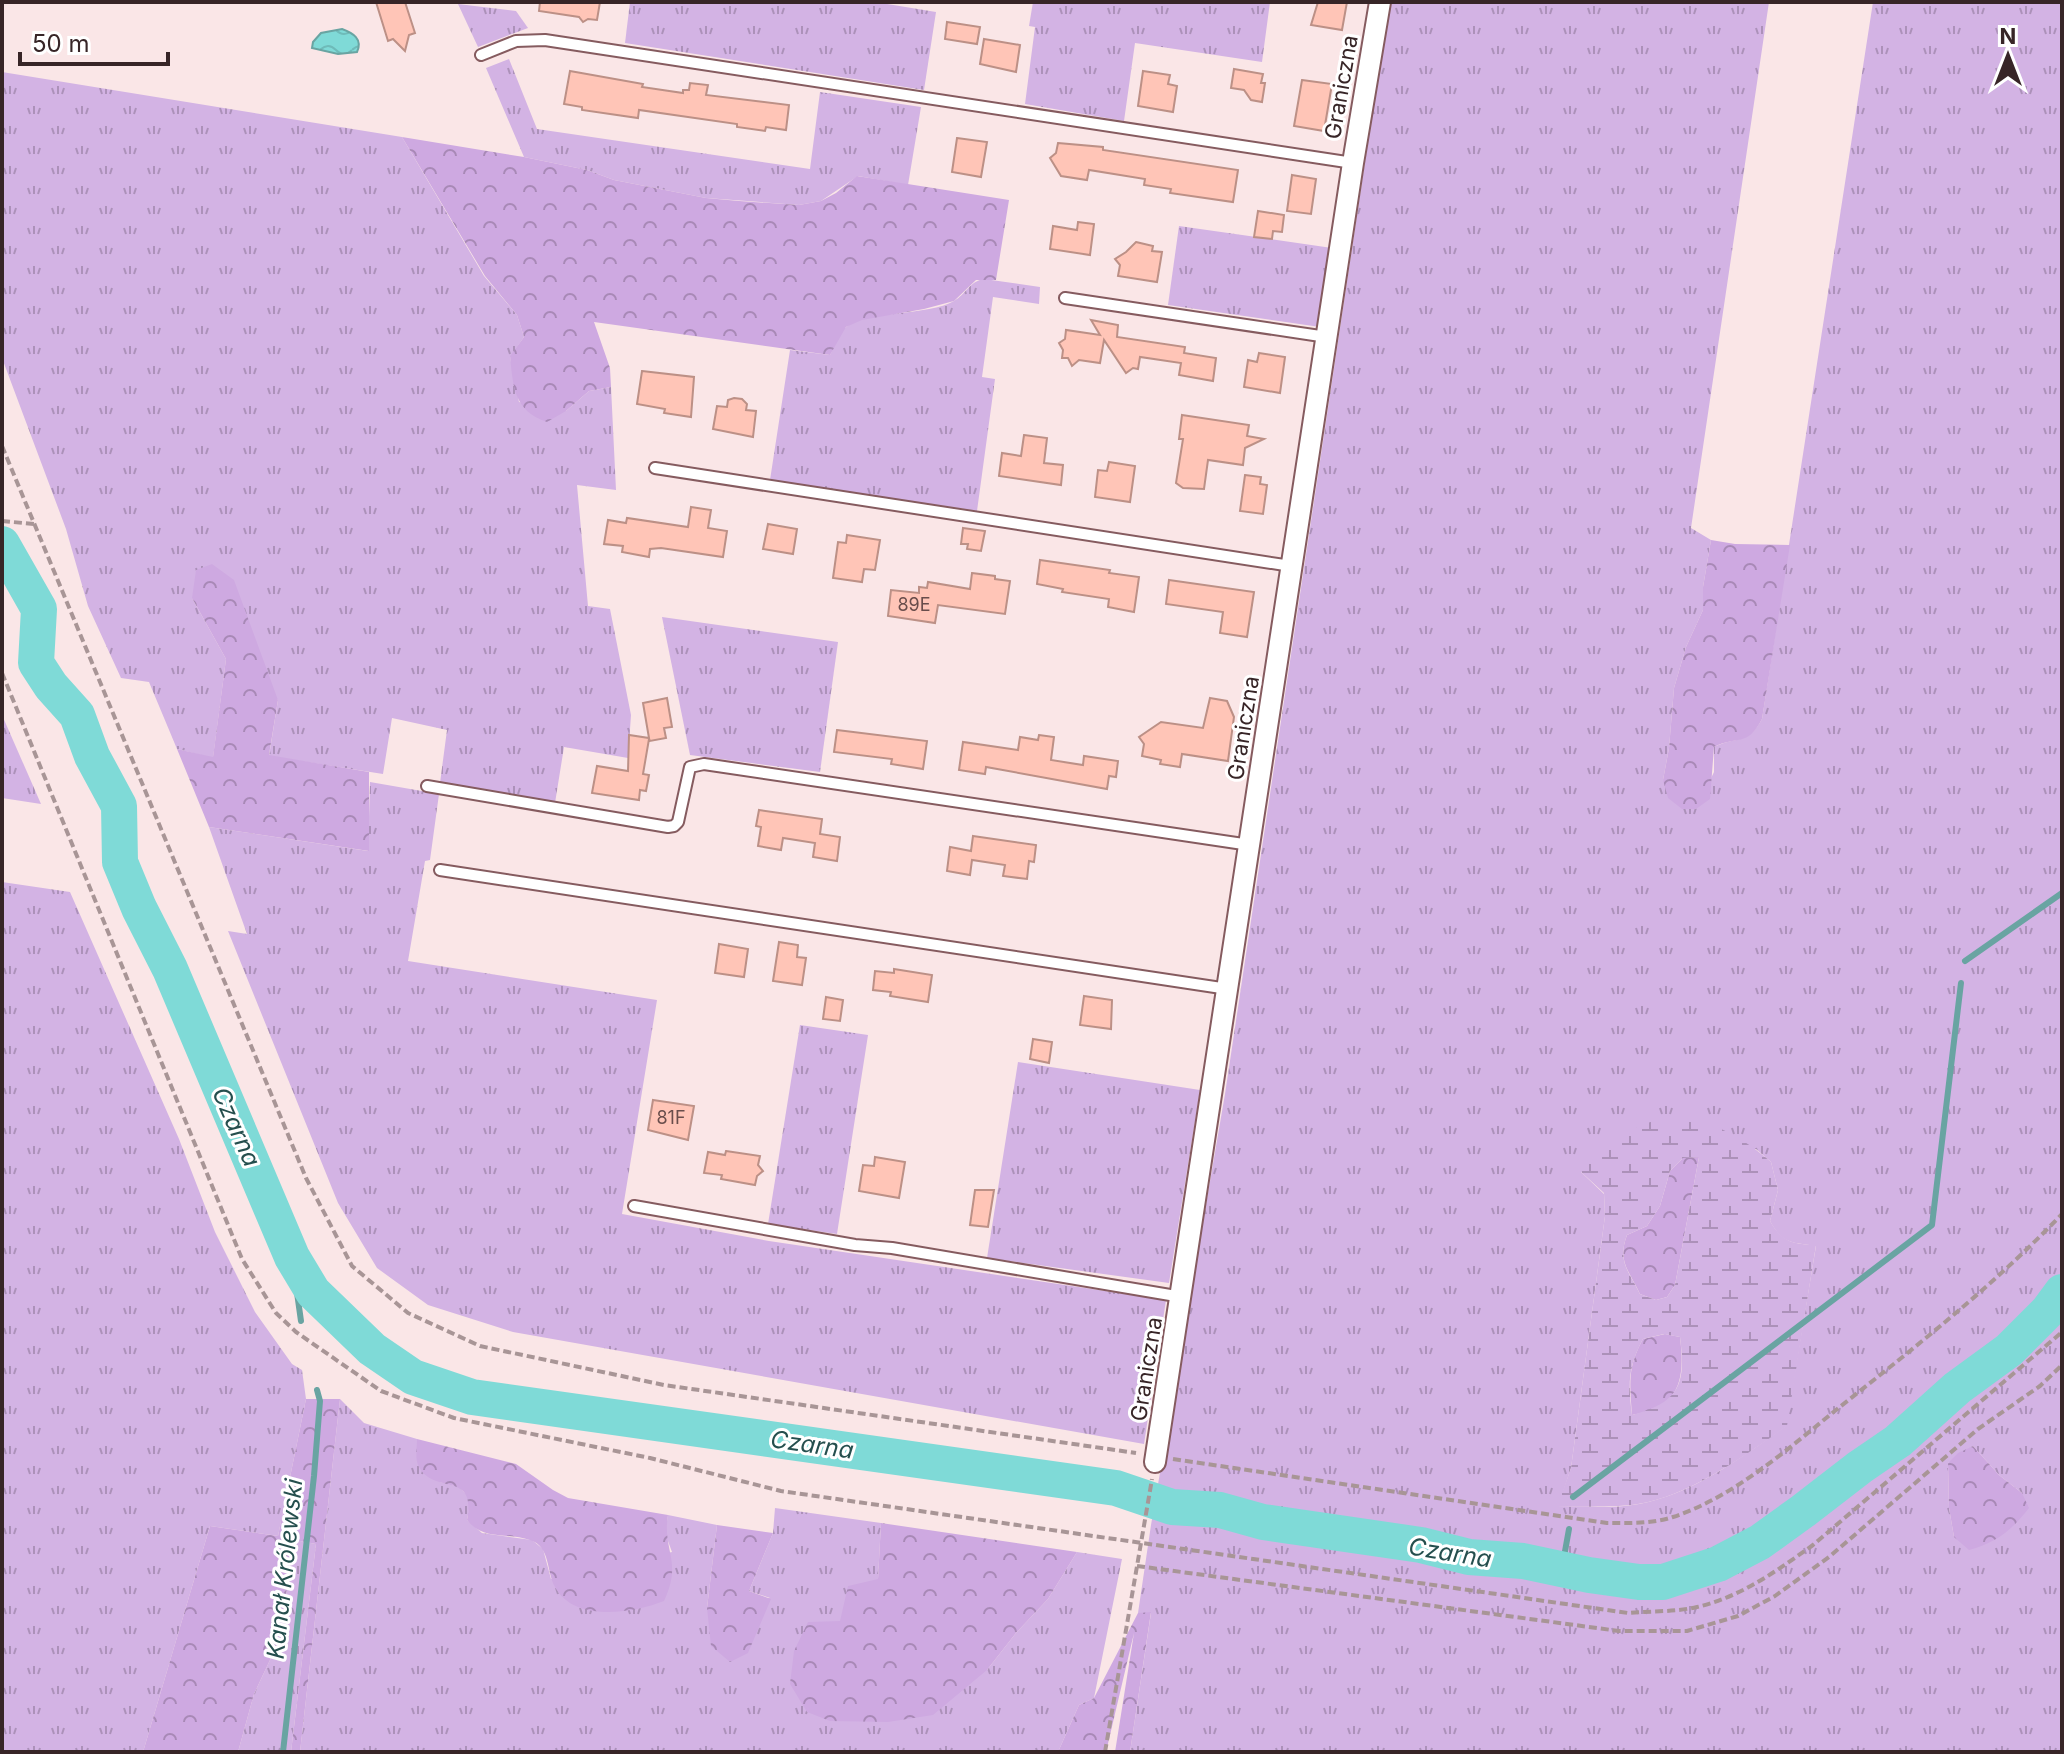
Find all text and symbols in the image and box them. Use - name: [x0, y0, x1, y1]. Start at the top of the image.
- scale bar: [20, 16, 168, 66]
- north arrow: [1968, 16, 2048, 96]
- text: N: [2000, 23, 2016, 49]
- text: 50 m: [32, 29, 90, 58]
- street label: Graniczna: [1319, 33, 1363, 141]
- house number: 89E: [897, 594, 931, 615]
- street label: Graniczna: [1222, 674, 1264, 782]
- water label: Czarna: [206, 1083, 267, 1171]
- house number: 81F: [656, 1107, 686, 1128]
- street label: Graniczna: [1125, 1315, 1167, 1423]
- water label: Czarna: [769, 1424, 855, 1465]
- water label: Kanał Królewski: [261, 1476, 309, 1661]
- water label: Czarna: [1407, 1532, 1494, 1573]

